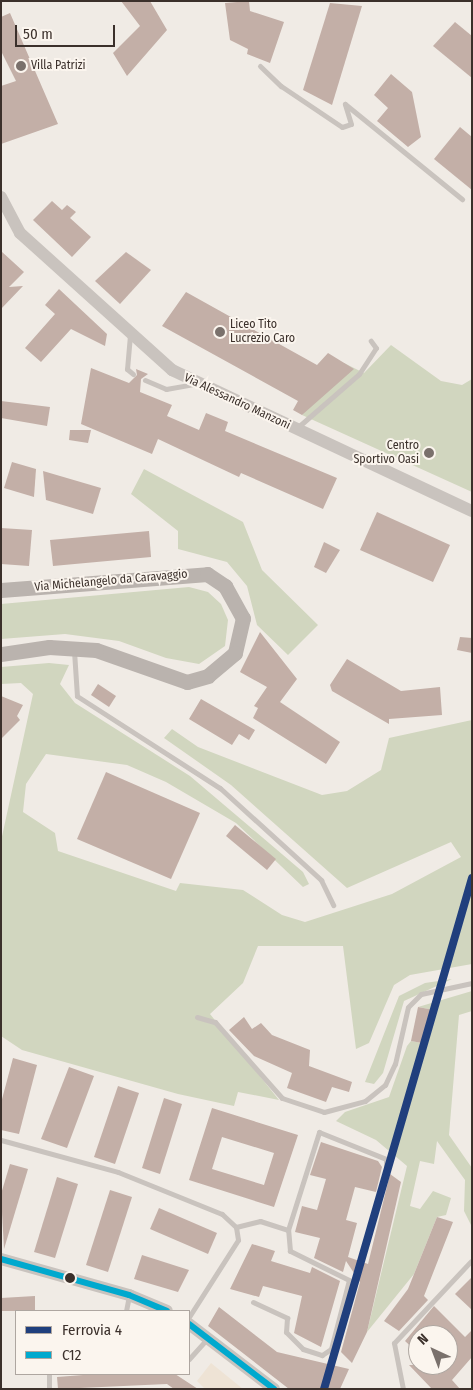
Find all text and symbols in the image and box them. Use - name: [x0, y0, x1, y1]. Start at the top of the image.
- scale bar: [18, 15, 118, 47]
- text: 50 m: [23, 25, 53, 43]
- place label: Villa Patrizi: [31, 59, 86, 73]
- marker: Villa Patrizi: [15, 60, 27, 72]
- place label: Liceo Tito Lucrezio Caro: [230, 318, 295, 346]
- marker: Liceo Tito Lucrezio Caro: [214, 326, 226, 338]
- street label: Via Alessandro Manzoni: [181, 371, 293, 433]
- place label: Centro Sportivo Oasi: [353, 439, 419, 467]
- marker: Centro Sportivo Oasi: [423, 447, 435, 459]
- street label: Via Michelangelo da Caravaggio: [34, 567, 188, 595]
- unlabelled marker: [65, 1273, 75, 1283]
- legend: [15, 1310, 190, 1375]
- text: Ferrovia 4: [62, 1321, 122, 1339]
- north arrow: [408, 1325, 458, 1375]
- text: N: [414, 1330, 432, 1348]
- text: C12: [62, 1346, 81, 1364]

